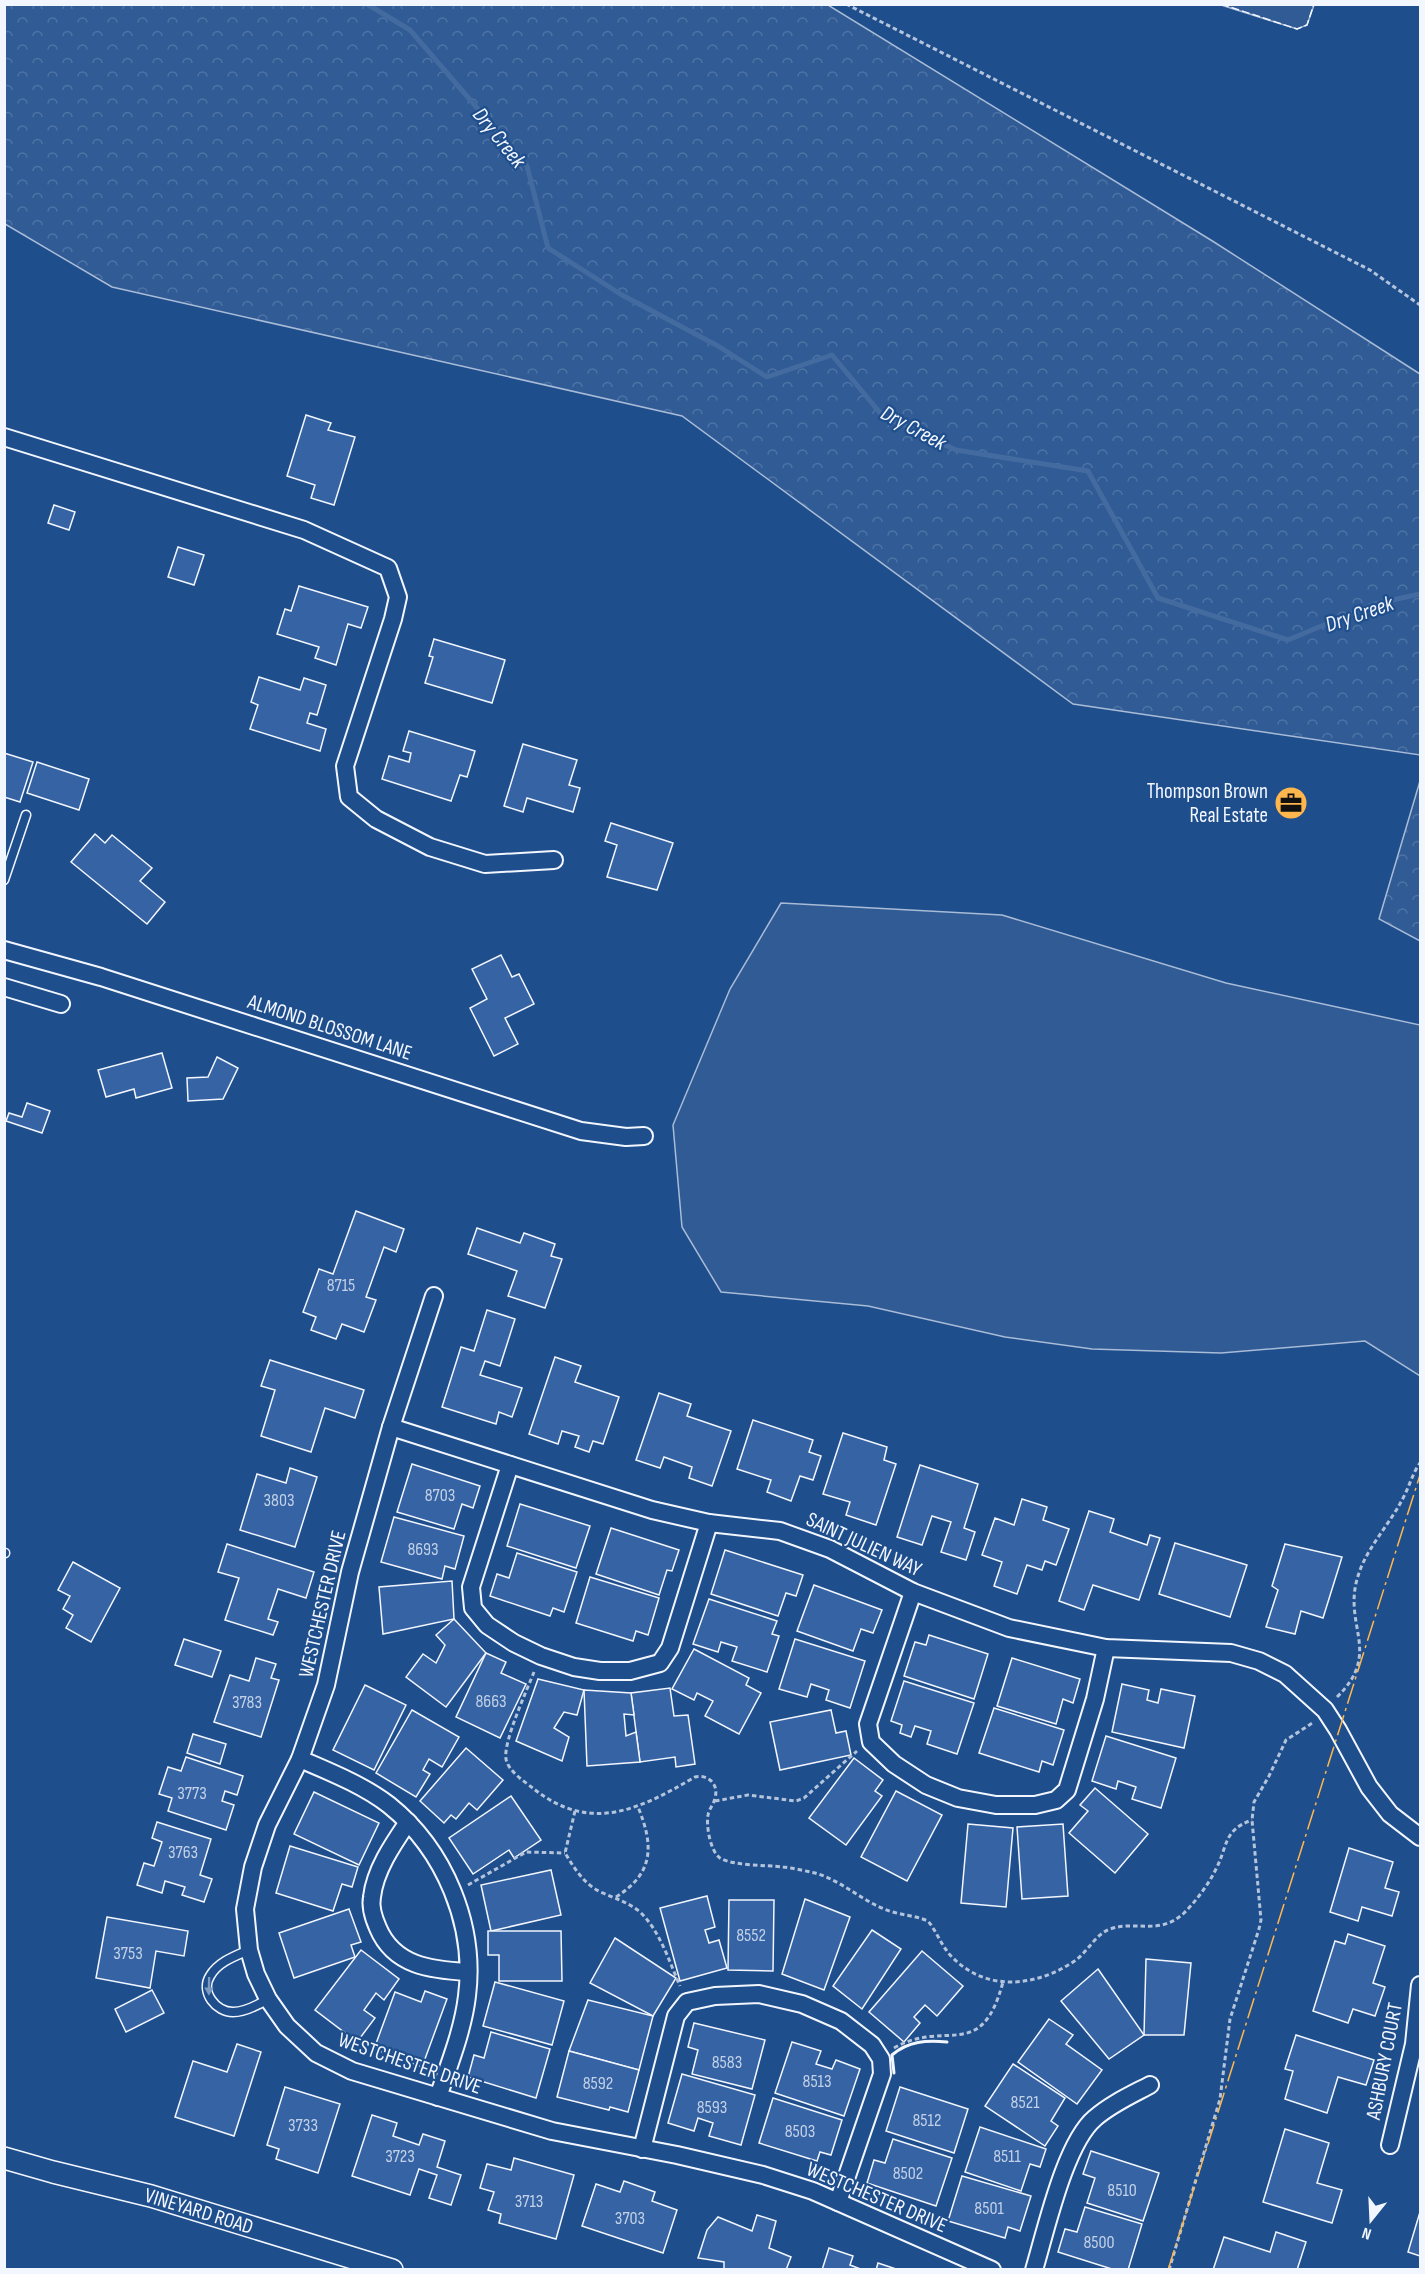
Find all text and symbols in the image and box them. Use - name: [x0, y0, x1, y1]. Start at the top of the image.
- water label: Dry Creek: [466, 102, 532, 174]
- water label: Dry Creek: [876, 400, 951, 457]
- water label: Dry Creek: [1322, 590, 1398, 639]
- place label: Thompson Brown Real Estate: [1147, 779, 1268, 828]
- office icon: Thompson Brown Real Estate: [1273, 785, 1309, 821]
- street label: ALMOND BLOSSOM LANE: [244, 989, 415, 1066]
- house number: 8715: [327, 1275, 355, 1296]
- house number: 8703: [425, 1485, 455, 1506]
- house number: 3803: [264, 1490, 295, 1511]
- street label: SAINT JULIEN WAY: [802, 1507, 926, 1582]
- street label: WESTCHESTER DRIVE: [293, 1528, 352, 1680]
- house number: 8693: [407, 1539, 439, 1560]
- house number: 8663: [475, 1691, 507, 1712]
- house number: 3783: [232, 1692, 262, 1713]
- house number: 3773: [177, 1783, 207, 1804]
- house number: 3763: [168, 1842, 198, 1863]
- house number: 8552: [736, 1925, 766, 1946]
- house number: 3753: [113, 1943, 143, 1964]
- one-way arrow: [204, 1977, 214, 1996]
- street label: ASHBURY COURT: [1361, 2000, 1408, 2123]
- street label: WESTCHESTER DRIVE: [335, 2027, 485, 2100]
- house number: 8583: [712, 2052, 742, 2073]
- house number: 8513: [803, 2071, 831, 2092]
- house number: 8592: [583, 2073, 613, 2094]
- house number: 8521: [1011, 2092, 1040, 2113]
- house number: 8593: [697, 2097, 727, 2118]
- house number: 8512: [912, 2110, 942, 2131]
- house number: 3733: [288, 2115, 318, 2136]
- house number: 8503: [785, 2121, 815, 2142]
- house number: 3723: [385, 2146, 415, 2167]
- house number: 8511: [993, 2146, 1022, 2167]
- street label: WESTCHESTER DRIVE: [803, 2157, 951, 2238]
- house number: 8502: [893, 2163, 923, 2184]
- house number: 8510: [1107, 2180, 1137, 2201]
- street label: VINEYARD ROAD: [142, 2183, 256, 2240]
- north arrow: [1341, 2190, 1401, 2250]
- house number: 3713: [515, 2191, 543, 2212]
- house number: 8501: [974, 2198, 1004, 2219]
- house number: 3703: [615, 2208, 645, 2229]
- text: N: [1360, 2222, 1374, 2243]
- house number: 8500: [1083, 2232, 1115, 2253]

